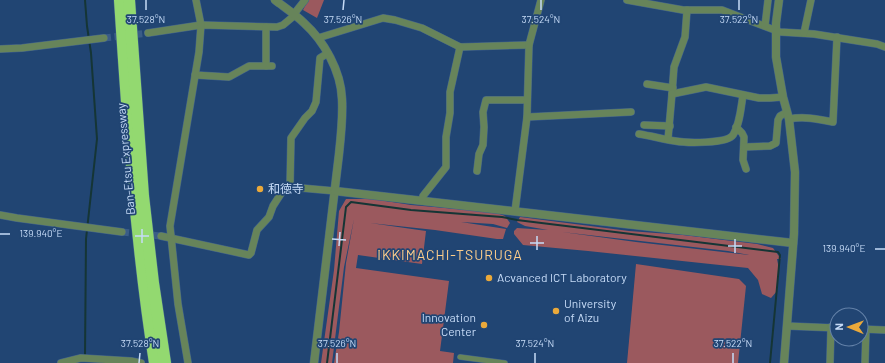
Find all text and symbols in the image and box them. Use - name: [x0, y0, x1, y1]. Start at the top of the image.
- text: 37.528°N: [127, 13, 165, 25]
- text: 37.526°N: [324, 13, 362, 25]
- text: 37.524°N: [522, 13, 560, 25]
- text: 37.522°N: [720, 13, 758, 25]
- street label: Ban-Etsu Expressway: [113, 102, 137, 216]
- place label: 和徳寺: [268, 181, 304, 195]
- marker: 和徳寺: [255, 184, 265, 194]
- text: 139.940°E: [20, 227, 62, 239]
- text: 139.940°E: [823, 242, 865, 254]
- district label: IKKIMACHI-TSURUGA: [377, 246, 523, 263]
- place label: Acvanced ICT Laboratory: [497, 270, 627, 284]
- marker: Acvanced ICT Laboratory: [484, 273, 494, 283]
- place label: University of Aizu: [564, 296, 617, 324]
- marker: University of Aizu: [551, 306, 561, 316]
- north arrow: [829, 307, 869, 347]
- place label: Innovation Center: [422, 310, 477, 338]
- marker: Innovation Center: [479, 320, 489, 330]
- text: N: [832, 323, 845, 331]
- text: 37.528°N: [121, 337, 159, 349]
- text: 37.526°N: [318, 337, 356, 349]
- text: 37.524°N: [516, 337, 554, 349]
- text: 37.522°N: [714, 337, 752, 349]

